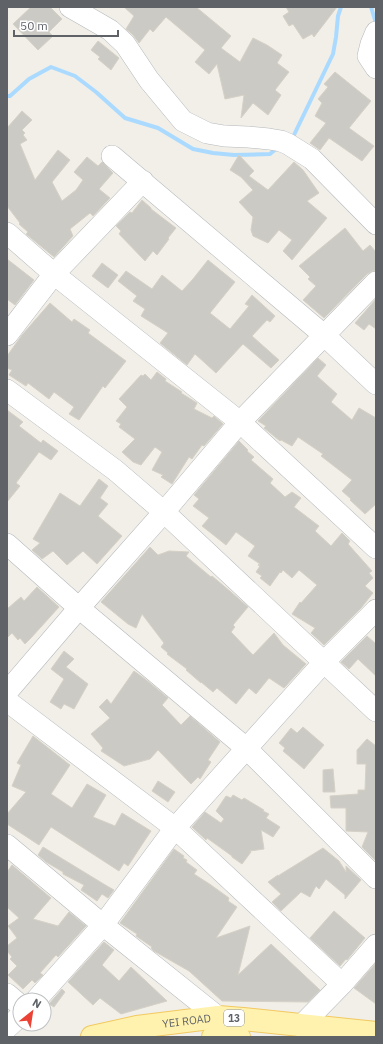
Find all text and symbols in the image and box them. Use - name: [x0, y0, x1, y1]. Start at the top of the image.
- scale bar: [14, 12, 118, 38]
- text: 50 m: [20, 18, 48, 33]
- north arrow: [12, 992, 52, 1032]
- text: N: [30, 995, 44, 1011]
- road number: 13: [224, 1010, 244, 1026]
- street label: YEI ROAD: [161, 1011, 212, 1031]

